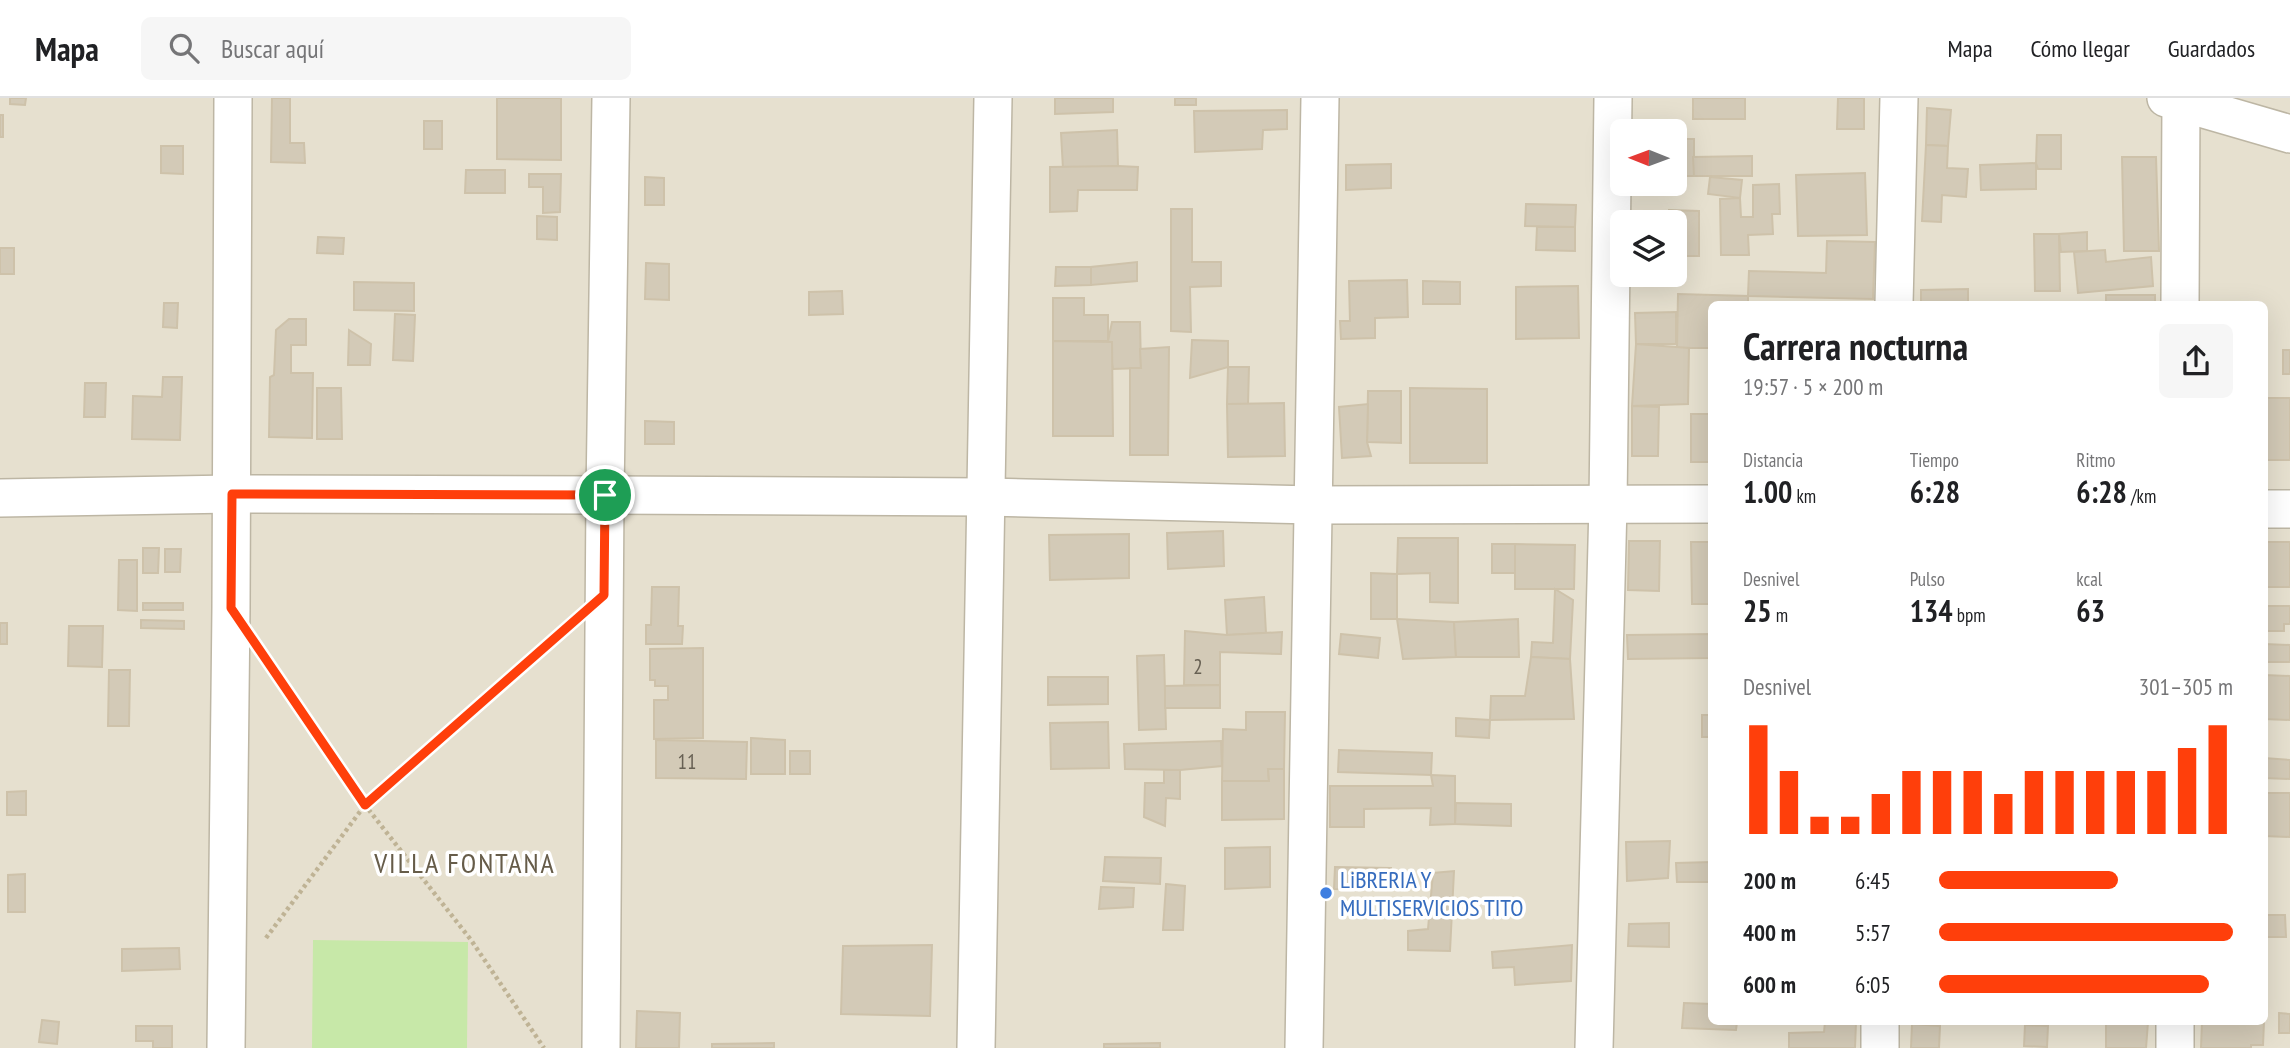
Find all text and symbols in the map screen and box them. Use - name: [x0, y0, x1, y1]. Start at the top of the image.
- search box: [141, 17, 631, 80]
- text: Mapa: [35, 27, 99, 70]
- icon: search: [165, 29, 203, 67]
- text: Buscar aquí: [221, 32, 324, 65]
- text: Mapa: [1948, 33, 1993, 64]
- text: Cómo llegar: [2031, 33, 2130, 64]
- text: Guardados: [2168, 33, 2255, 64]
- north arrow: [1610, 119, 1687, 196]
- map controls: [1610, 119, 1687, 287]
- button: layers: [1610, 210, 1687, 287]
- text: Carrera nocturna: [1743, 321, 1968, 370]
- button: share: [2159, 324, 2233, 398]
- text: 19:57 · 5 × 200 m: [1743, 372, 1883, 401]
- text: Distancia: [1743, 448, 1803, 472]
- text: Tiempo: [1910, 448, 1959, 472]
- text: Ritmo: [2076, 448, 2115, 472]
- pin: [575, 465, 635, 525]
- text: 1.00: [1743, 472, 1792, 511]
- text: 6:28: [1910, 472, 1960, 511]
- text: 6:28: [2076, 472, 2127, 511]
- icon: arrive: [586, 476, 624, 514]
- text: km: [1792, 484, 1816, 508]
- text: /km: [2127, 484, 2156, 508]
- text: Desnivel: [1743, 567, 1799, 591]
- text: Pulso: [1910, 567, 1945, 591]
- text: kcal: [2076, 567, 2102, 591]
- text: 25: [1743, 591, 1772, 630]
- text: 134: [1910, 591, 1953, 630]
- text: 63: [2076, 591, 2105, 630]
- text: m: [1772, 603, 1788, 627]
- text: bpm: [1953, 603, 1986, 627]
- house number: 2: [1193, 653, 1203, 680]
- text: Desnivel: [1743, 672, 1811, 701]
- text: 301–305 m: [2139, 672, 2233, 701]
- house number: 11: [678, 748, 696, 775]
- district label: VILLA FONTANA: [373, 844, 556, 881]
- place label: LiBRERIA Y MULTISERVICIOS TITO: [1340, 864, 1523, 923]
- text: 200 m: [1743, 866, 1796, 895]
- text: 6:45: [1855, 866, 1891, 895]
- marker: LiBRERIA Y MULTISERVICIOS TITO: [1318, 885, 1334, 901]
- text: 400 m: [1743, 918, 1796, 947]
- text: 5:57: [1855, 918, 1891, 947]
- text: 600 m: [1743, 970, 1796, 999]
- text: 6:05: [1855, 970, 1891, 999]

